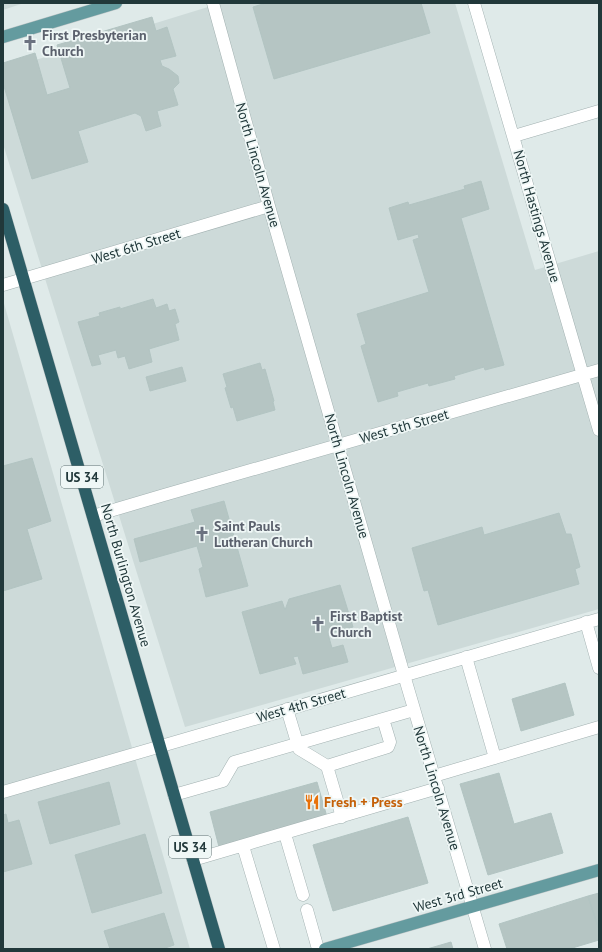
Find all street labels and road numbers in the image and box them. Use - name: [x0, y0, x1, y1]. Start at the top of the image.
- street label: North Lincoln Avenue: [232, 100, 284, 230]
- street label: North Hastings Avenue: [509, 148, 565, 284]
- street label: West 6th Street: [89, 224, 183, 268]
- street label: West 5th Street: [357, 405, 451, 447]
- street label: North Lincoln Avenue: [321, 411, 373, 541]
- road number: US 34: [61, 466, 103, 488]
- street label: North Burlington Avenue: [97, 501, 155, 649]
- street label: West 4th Street: [254, 684, 348, 726]
- street label: North Lincoln Avenue: [410, 724, 464, 852]
- road number: US 34: [169, 836, 211, 858]
- street label: West 3rd Street: [411, 874, 505, 916]

